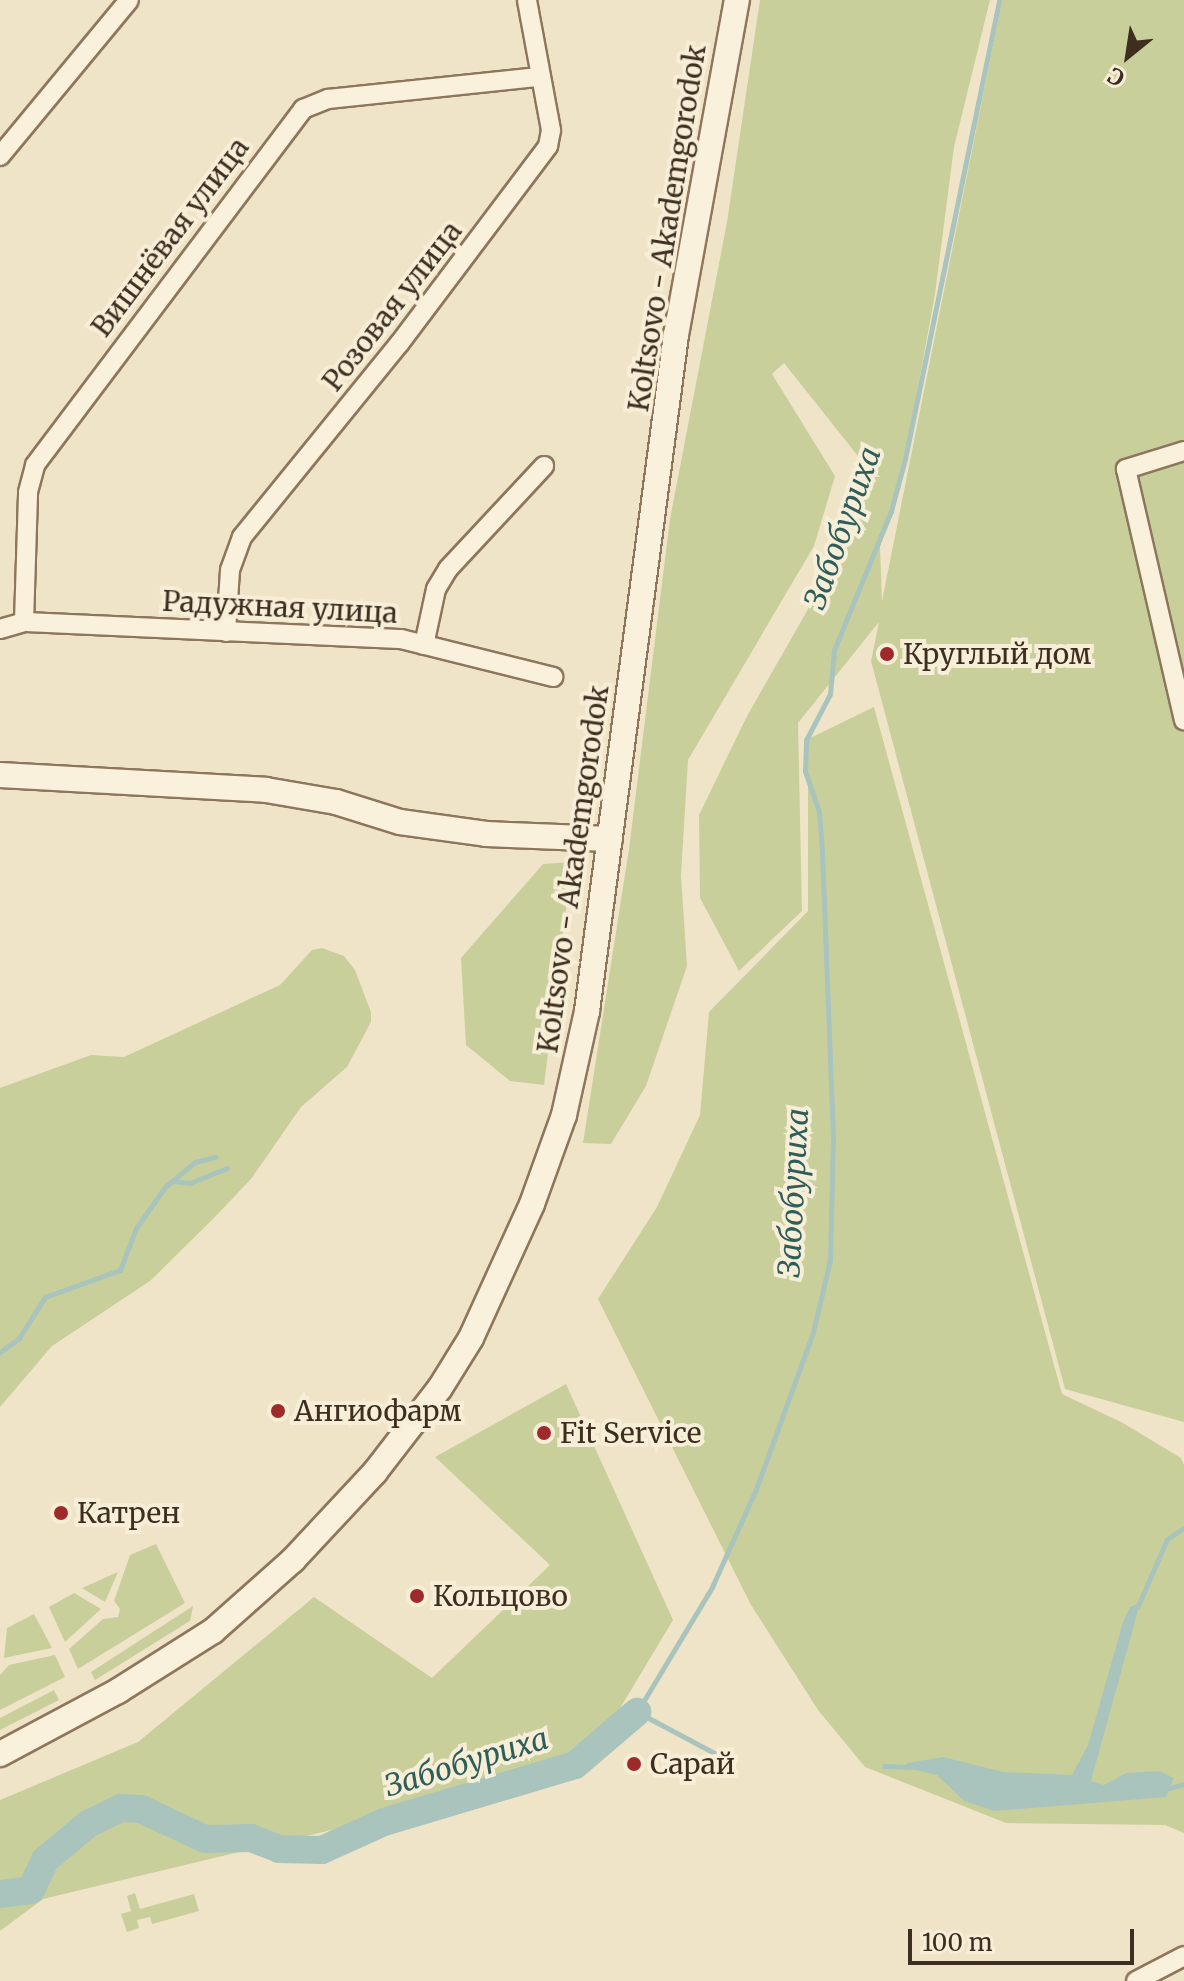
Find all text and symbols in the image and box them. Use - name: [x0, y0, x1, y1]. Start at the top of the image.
- north arrow: [1088, 16, 1168, 96]
- street label: Koltsovo - Akademgorodok: [621, 42, 713, 414]
- text: С: [1103, 61, 1129, 93]
- street label: Вишнёвая улица: [84, 131, 256, 343]
- street label: Розовая улица: [315, 215, 469, 397]
- water label: Забобуриха: [796, 442, 888, 614]
- street label: Радужная улица: [161, 584, 399, 630]
- place label: Круглый дом: [903, 637, 1091, 671]
- marker: Круглый дом: [878, 645, 896, 663]
- street label: Koltsovo - Akademgorodok: [531, 683, 615, 1055]
- water label: Забобуриха: [771, 1107, 815, 1279]
- place label: Ангиофарм: [294, 1394, 462, 1428]
- marker: Ангиофарм: [269, 1402, 287, 1420]
- place label: Fit Service: [560, 1416, 701, 1450]
- marker: Fit Service: [535, 1424, 553, 1442]
- place label: Катрен: [77, 1496, 180, 1530]
- marker: Катрен: [52, 1504, 70, 1522]
- place label: Кольцово: [433, 1579, 568, 1613]
- marker: Кольцово: [408, 1587, 426, 1605]
- water label: Забобуриха: [380, 1720, 552, 1804]
- place label: Сарай: [650, 1747, 735, 1781]
- marker: Сарай: [625, 1755, 643, 1773]
- scale bar: [912, 1913, 1138, 1963]
- text: 100 m: [922, 1927, 992, 1958]

